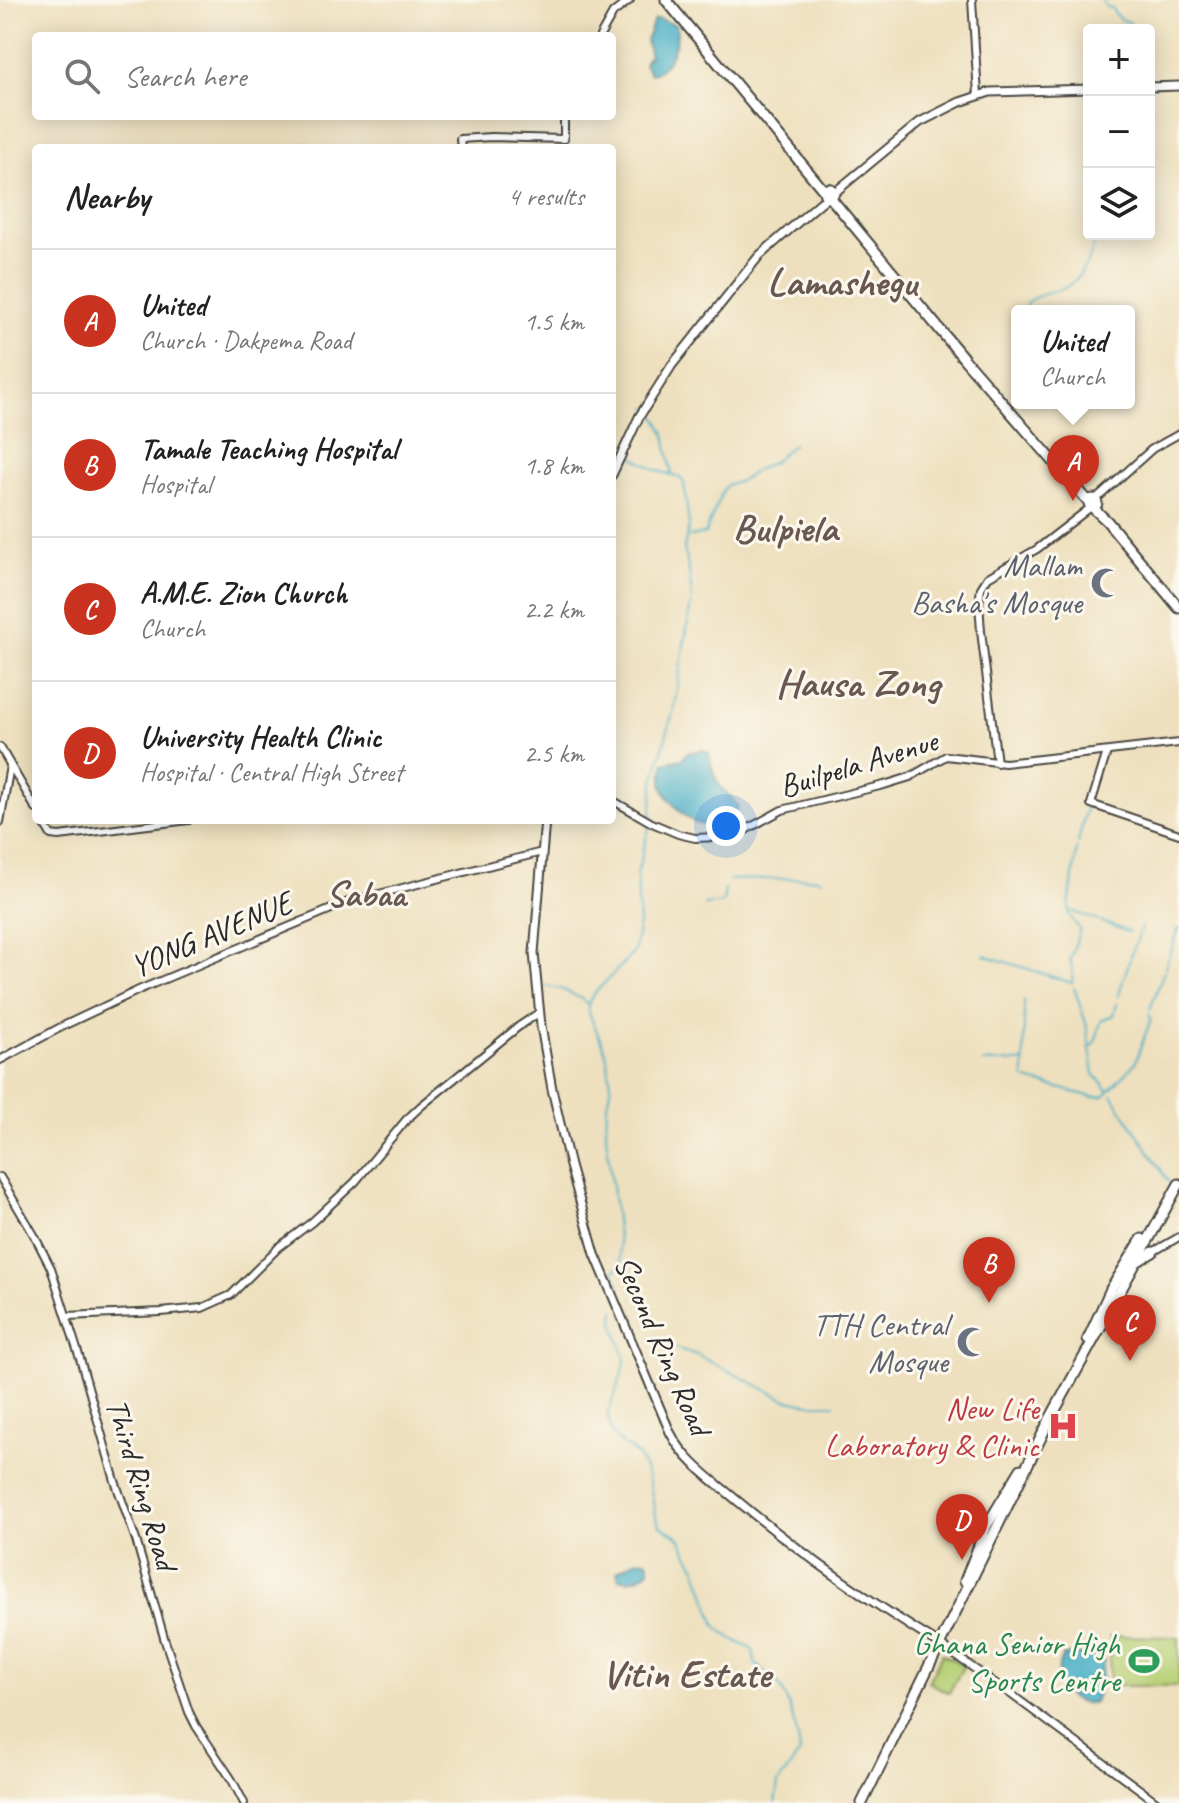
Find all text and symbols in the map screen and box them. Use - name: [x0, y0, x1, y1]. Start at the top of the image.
- map controls: [1083, 24, 1155, 240]
- button: +: [1083, 24, 1155, 96]
- search box: [32, 32, 616, 120]
- icon: search: [60, 54, 104, 98]
- text: Search here: [124, 57, 246, 95]
- button: −: [1083, 96, 1155, 168]
- button: layers: [1083, 168, 1155, 240]
- text: Nearby: [64, 175, 150, 218]
- text: 4 results: [508, 180, 584, 213]
- district label: Lamashegu: [767, 257, 920, 307]
- text: United: [140, 286, 206, 324]
- text: A: [83, 305, 97, 338]
- text: 1.5 km: [524, 305, 584, 338]
- popup: [1011, 305, 1135, 409]
- text: United: [1040, 322, 1106, 360]
- text: Church · Dakpema Road: [140, 324, 352, 357]
- text: Church: [1040, 360, 1105, 393]
- text: Tamale Teaching Hospital: [140, 430, 397, 468]
- pin: A: [1047, 435, 1099, 501]
- text: B: [83, 449, 97, 482]
- text: 1.8 km: [524, 449, 584, 482]
- text: Hospital: [140, 468, 211, 501]
- district label: Bulpiela: [733, 503, 840, 553]
- place label: Mallam Basha's Mosque: [911, 545, 1085, 623]
- mosque icon: Mallam Basha's Mosque: [1089, 566, 1123, 600]
- text: A.M.E. Zion Church: [140, 574, 347, 612]
- text: C: [84, 593, 96, 626]
- text: 2.2 km: [524, 593, 584, 626]
- text: Church: [140, 612, 205, 645]
- district label: Hausa Zong: [776, 658, 944, 708]
- text: University Health Clinic: [140, 718, 381, 756]
- street label: Builpela Avenue: [774, 719, 945, 807]
- text: D: [82, 737, 98, 770]
- text: 2.5 km: [524, 737, 584, 770]
- text: Hospital · Central High Street: [140, 756, 403, 789]
- your location: [706, 806, 746, 846]
- district label: Sabaa: [326, 871, 409, 917]
- street label: YONG AVENUE: [124, 880, 302, 987]
- pin: B: [963, 1237, 1015, 1303]
- street label: Second Ring Road: [605, 1249, 722, 1445]
- pin: C: [1104, 1295, 1156, 1361]
- place label: TTH Central Mosque: [813, 1304, 954, 1382]
- mosque icon: TTH Central Mosque: [955, 1325, 989, 1359]
- place label: New Life Laboratory & Clinic: [825, 1388, 1042, 1466]
- street label: Third Ring Road: [96, 1394, 188, 1579]
- hospital icon: New Life Laboratory & Clinic: [1046, 1409, 1080, 1443]
- pin: D: [936, 1494, 988, 1560]
- place label: Ghana Senior High Sports Centre: [914, 1623, 1123, 1701]
- sports icon: Ghana Senior High Sports Centre: [1127, 1644, 1161, 1678]
- district label: Vitin Estate: [602, 1649, 774, 1699]

